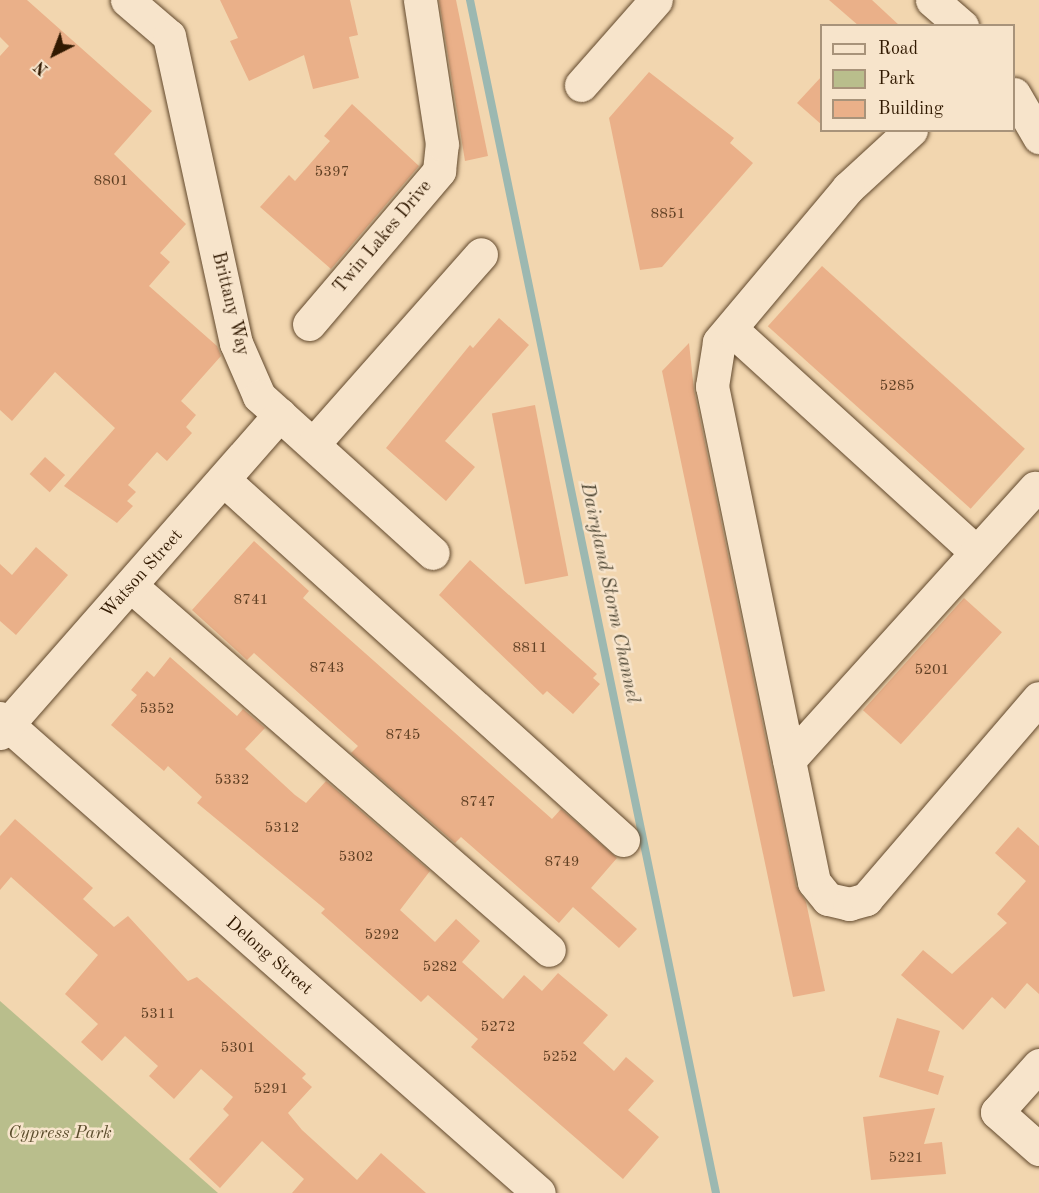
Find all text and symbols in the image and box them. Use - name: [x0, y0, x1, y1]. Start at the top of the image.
- north arrow: [24, 24, 84, 84]
- legend: [820, 24, 1015, 132]
- text: Road: [878, 40, 918, 58]
- text: N: [32, 57, 52, 77]
- text: Park: [878, 70, 915, 88]
- text: Building: [878, 100, 943, 118]
- house number: 5397: [315, 164, 349, 182]
- house number: 8801: [94, 173, 128, 191]
- street label: Twin Lakes Drive: [329, 176, 437, 298]
- house number: 8851: [651, 206, 685, 224]
- street label: Brittany Way: [207, 250, 253, 358]
- house number: 5285: [880, 378, 914, 396]
- water label: Dairyland Storm Channel: [574, 480, 644, 706]
- street label: Watson Street: [96, 525, 188, 623]
- house number: 8741: [234, 592, 268, 610]
- house number: 8811: [513, 640, 547, 658]
- house number: 8743: [310, 660, 344, 678]
- house number: 5201: [915, 662, 949, 680]
- house number: 5352: [140, 701, 174, 719]
- house number: 8745: [386, 727, 420, 745]
- house number: 5332: [215, 772, 249, 790]
- house number: 8747: [461, 794, 495, 812]
- house number: 5312: [265, 820, 299, 838]
- house number: 5302: [339, 849, 373, 867]
- house number: 8749: [545, 854, 579, 872]
- street label: Delong Street: [221, 912, 317, 1000]
- house number: 5292: [365, 927, 399, 945]
- house number: 5282: [423, 959, 457, 977]
- house number: 5311: [141, 1006, 175, 1024]
- house number: 5272: [481, 1019, 515, 1037]
- house number: 5301: [221, 1040, 255, 1058]
- house number: 5252: [543, 1049, 577, 1067]
- house number: 5291: [254, 1081, 288, 1099]
- park label: Cypress Park: [8, 1122, 112, 1144]
- house number: 5221: [889, 1150, 923, 1168]

